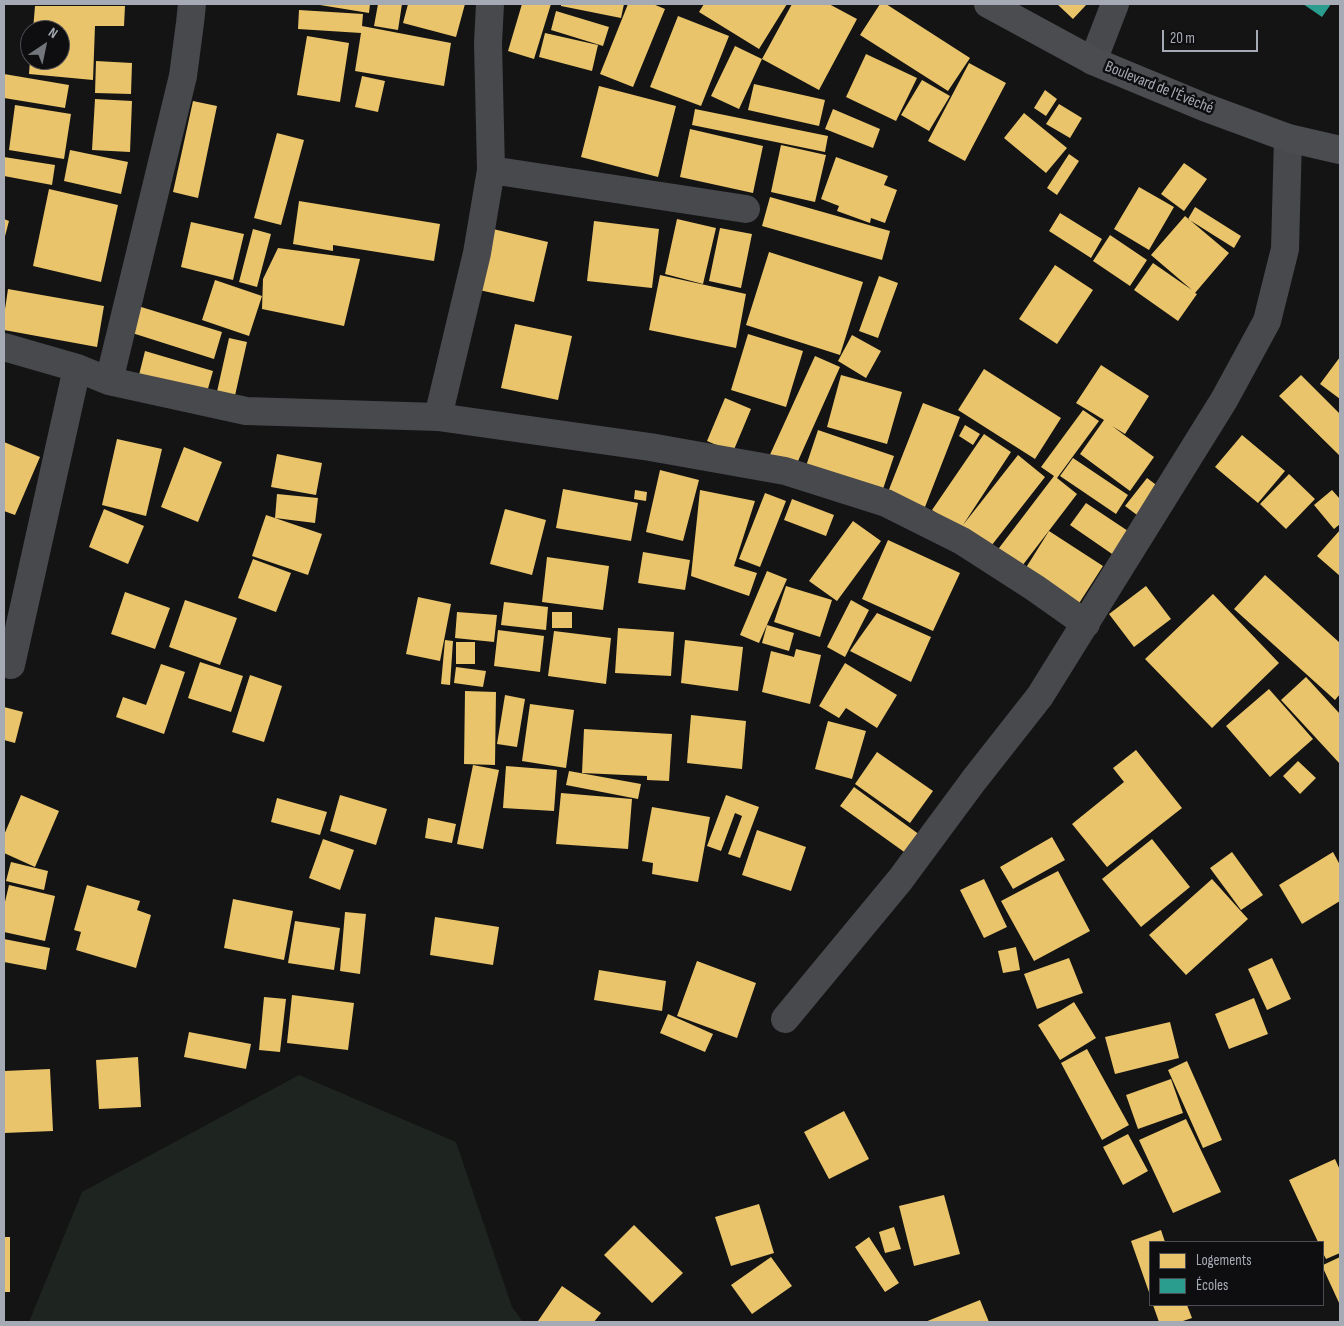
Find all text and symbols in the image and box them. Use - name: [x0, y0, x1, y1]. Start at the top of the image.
- north arrow: [20, 20, 70, 70]
- scale bar: [1164, 20, 1260, 52]
- text: N: [45, 24, 61, 42]
- text: 20 m: [1170, 29, 1195, 48]
- street label: Boulevard de l'Évêché: [1102, 58, 1216, 118]
- legend: [1149, 1241, 1324, 1306]
- text: Logements: [1196, 1251, 1252, 1270]
- text: Écoles: [1196, 1276, 1228, 1295]

